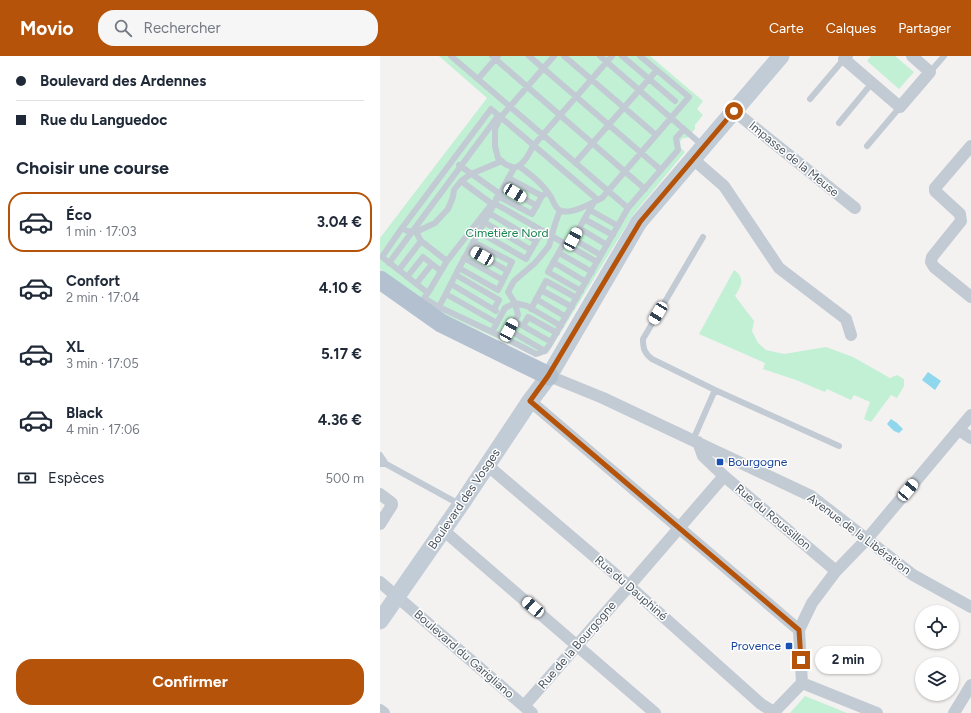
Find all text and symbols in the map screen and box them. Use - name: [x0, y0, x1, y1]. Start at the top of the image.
- search box: [98, 10, 378, 46]
- text: Movio: [20, 17, 74, 40]
- icon: search: [112, 17, 134, 39]
- text: Rechercher: [144, 19, 221, 37]
- text: Carte: [769, 20, 804, 37]
- text: Calques: [826, 20, 876, 37]
- text: Partager: [898, 20, 951, 37]
- text: Boulevard des Ardennes: [40, 72, 206, 90]
- route start: [725, 102, 743, 120]
- text: Rue du Languedoc: [40, 111, 167, 129]
- street label: Impasse de la Meuse: [746, 119, 842, 200]
- text: Choisir une course: [16, 157, 169, 179]
- car: [502, 182, 528, 204]
- icon: car: [18, 204, 54, 240]
- text: Éco: [66, 206, 92, 224]
- text: 3.04 €: [317, 213, 362, 231]
- text: 1 min · 17:03: [66, 224, 137, 239]
- park label: Cimetière Nord: [466, 226, 549, 240]
- car: [562, 226, 584, 252]
- car: [469, 245, 495, 267]
- icon: car: [18, 270, 54, 306]
- text: Confort: [66, 272, 120, 290]
- text: 4.10 €: [319, 279, 362, 297]
- text: 2 min · 17:04: [66, 290, 140, 305]
- car: [647, 300, 669, 326]
- car: [498, 317, 520, 343]
- icon: car: [18, 336, 54, 372]
- text: XL: [66, 338, 84, 356]
- text: 5.17 €: [321, 345, 362, 363]
- text: 3 min · 17:05: [66, 356, 139, 371]
- icon: car: [18, 402, 54, 438]
- text: Black: [66, 404, 103, 422]
- text: 4.36 €: [318, 411, 362, 429]
- text: 4 min · 17:06: [66, 422, 140, 437]
- street label: Boulevard des Vosges: [425, 446, 503, 552]
- place label: Bourgogne: [728, 455, 788, 469]
- marker: Bourgogne: [715, 457, 725, 467]
- icon: cash: [16, 467, 38, 489]
- text: Espèces: [48, 469, 104, 487]
- text: 500 m: [326, 471, 364, 486]
- car: [896, 477, 920, 503]
- street label: Rue du Roussillon: [732, 481, 814, 553]
- street label: Avenue de la Libération: [805, 491, 914, 578]
- street label: Rue du Dauphiné: [592, 553, 670, 624]
- car: [520, 595, 546, 619]
- street label: Rue de la Bourgogne: [535, 598, 619, 692]
- map controls: [915, 605, 959, 701]
- button: locate: [915, 605, 959, 649]
- street label: Boulevard du Garigliano: [411, 607, 517, 701]
- place label: Provence: [731, 639, 781, 653]
- marker: Provence: [784, 641, 794, 651]
- callout: 2 min: [815, 646, 881, 674]
- route end: [792, 651, 810, 669]
- text: 2 min: [832, 652, 864, 667]
- button: layers: [915, 657, 959, 701]
- button: Confirmer: [16, 659, 364, 705]

